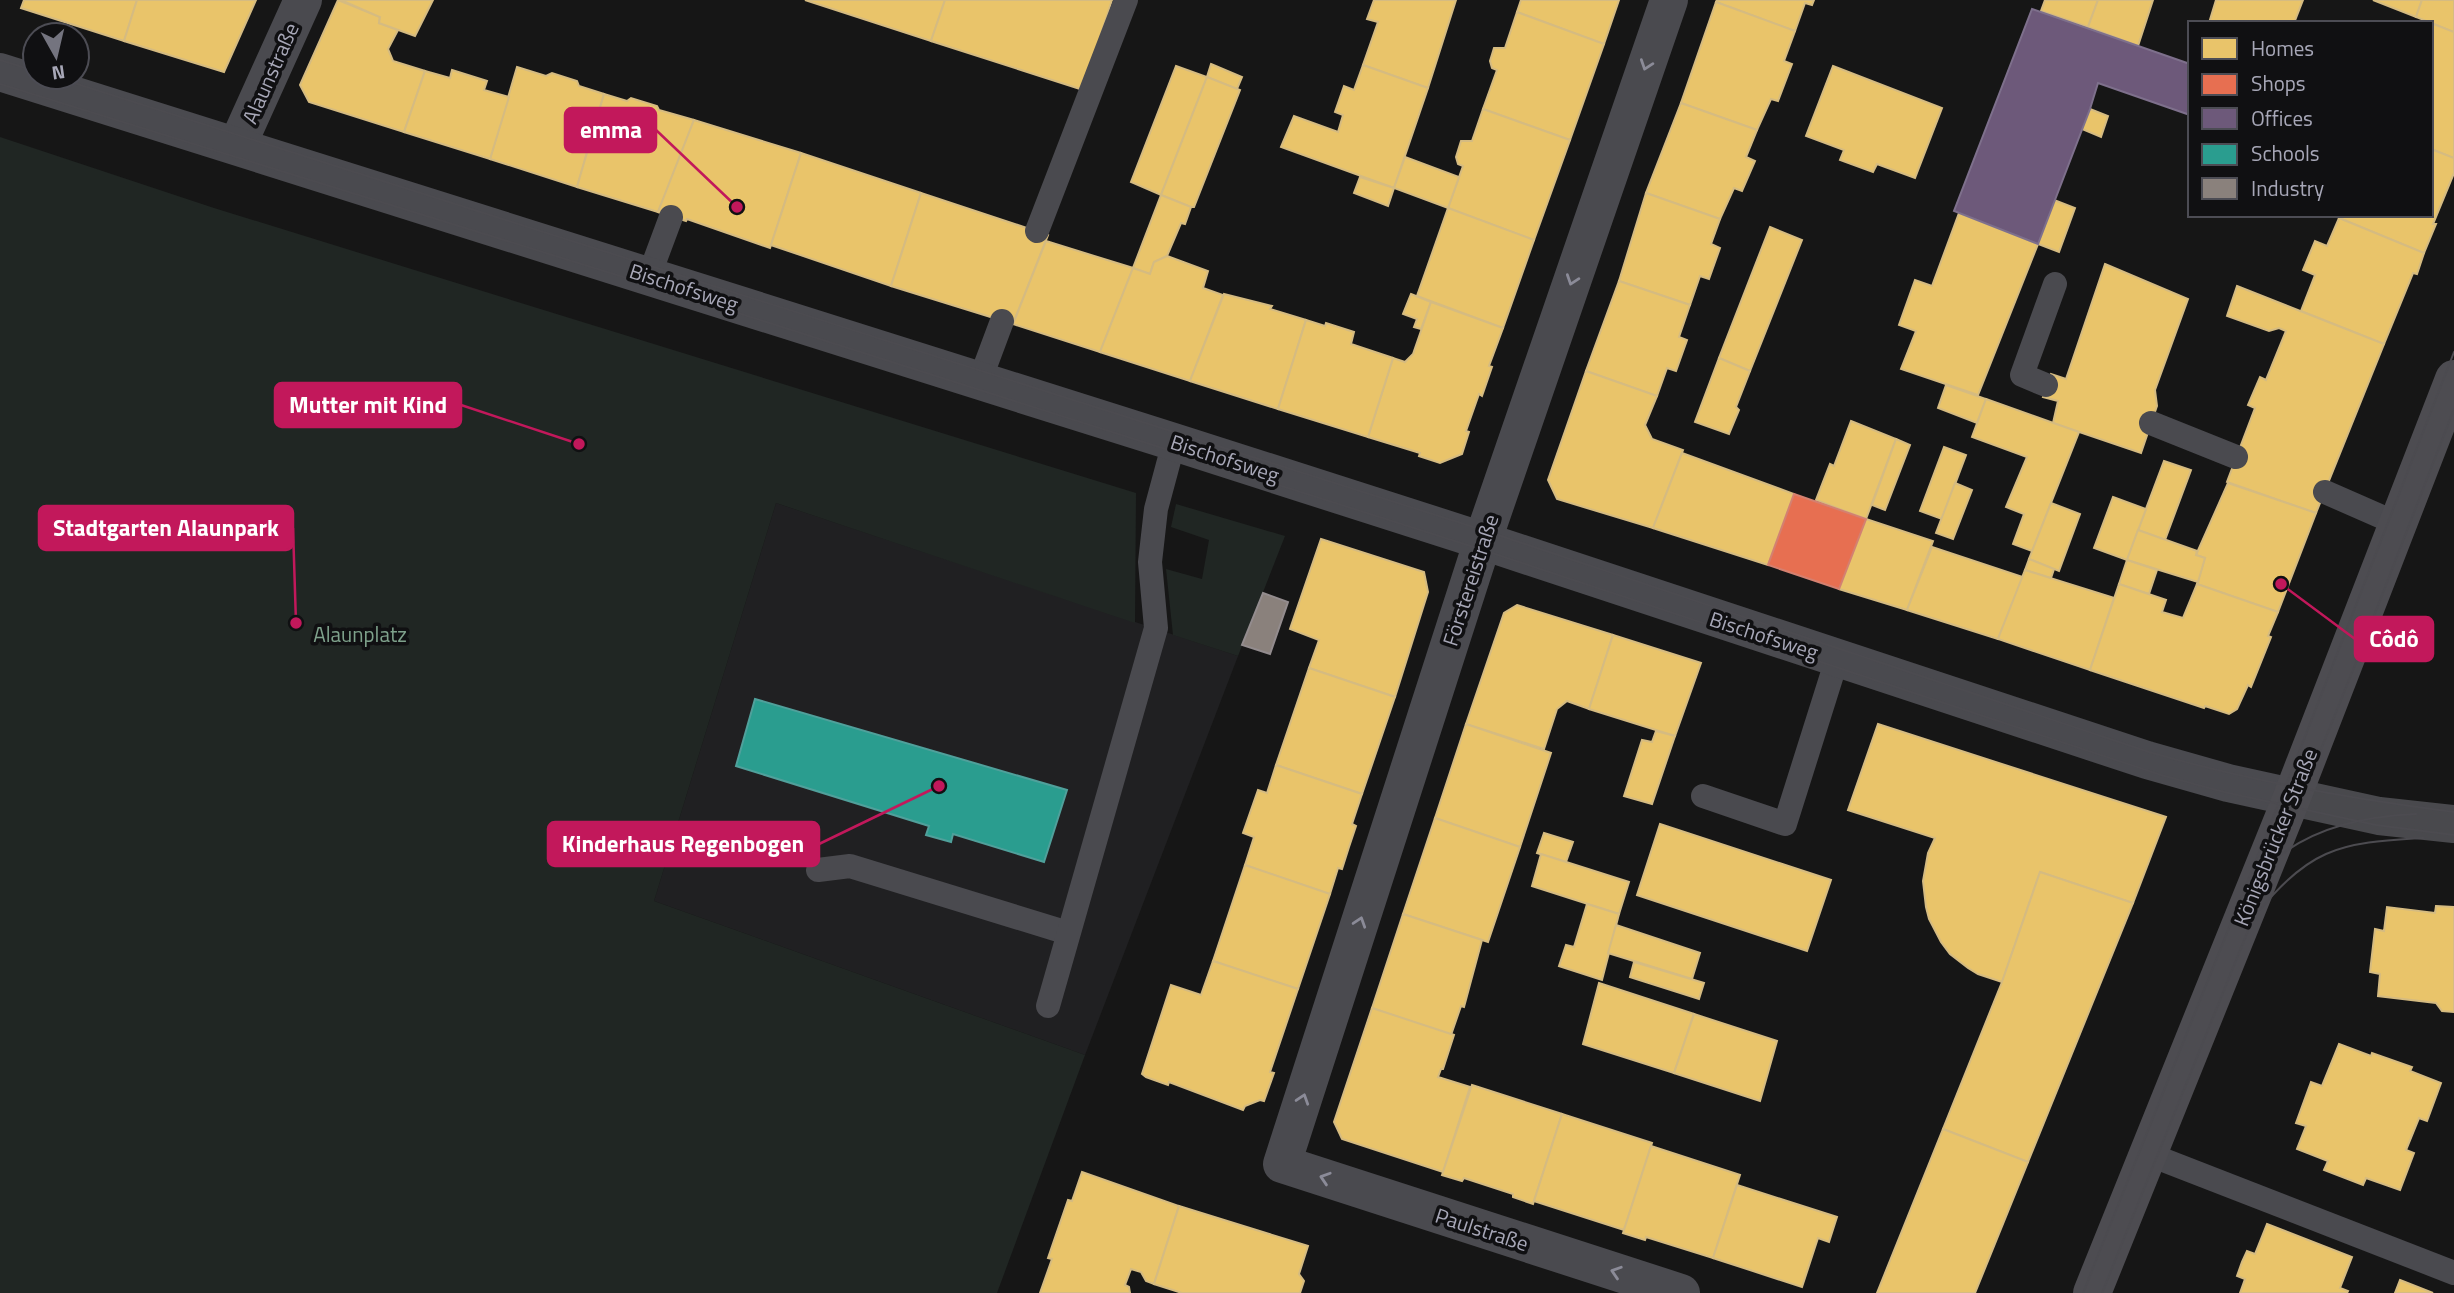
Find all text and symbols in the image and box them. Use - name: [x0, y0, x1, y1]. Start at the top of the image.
- street label: Alaunstraße: [233, 17, 307, 129]
- north arrow: [21, 21, 91, 91]
- legend: [2188, 21, 2433, 217]
- text: Homes: [2251, 32, 2314, 64]
- text: N: [50, 58, 67, 89]
- one-way arrow: [1640, 58, 1654, 70]
- text: Shops: [2251, 67, 2306, 99]
- text: Offices: [2251, 102, 2313, 134]
- callout: emma: [565, 108, 656, 152]
- text: emma: [580, 112, 642, 147]
- text: Schools: [2251, 137, 2320, 169]
- text: Industry: [2251, 172, 2324, 204]
- street label: Bischofsweg: [625, 254, 743, 320]
- one-way arrow: [1566, 273, 1580, 285]
- callout: Mutter mit Kind: [275, 383, 461, 427]
- text: Mutter mit Kind: [289, 387, 447, 422]
- street label: Bischofsweg: [1166, 425, 1284, 491]
- callout: Stadtgarten Alaunpark: [39, 506, 293, 550]
- text: Stadtgarten Alaunpark: [53, 510, 279, 545]
- street label: Förstereistraße: [1434, 510, 1506, 650]
- street label: Bischofsweg: [1705, 602, 1823, 668]
- callout: Côdô: [2355, 617, 2433, 661]
- park label: Alaunplatz: [313, 618, 407, 650]
- text: Côdô: [2369, 621, 2419, 656]
- street label: Königsbrücker Straße: [2225, 743, 2325, 931]
- callout: Kinderhaus Regenbogen: [548, 822, 819, 866]
- text: Kinderhaus Regenbogen: [562, 826, 804, 861]
- one-way arrow: [1352, 917, 1366, 929]
- one-way arrow: [1295, 1094, 1309, 1106]
- one-way arrow: [1319, 1172, 1331, 1187]
- street label: Paulstraße: [1431, 1199, 1533, 1259]
- one-way arrow: [1611, 1266, 1623, 1280]

